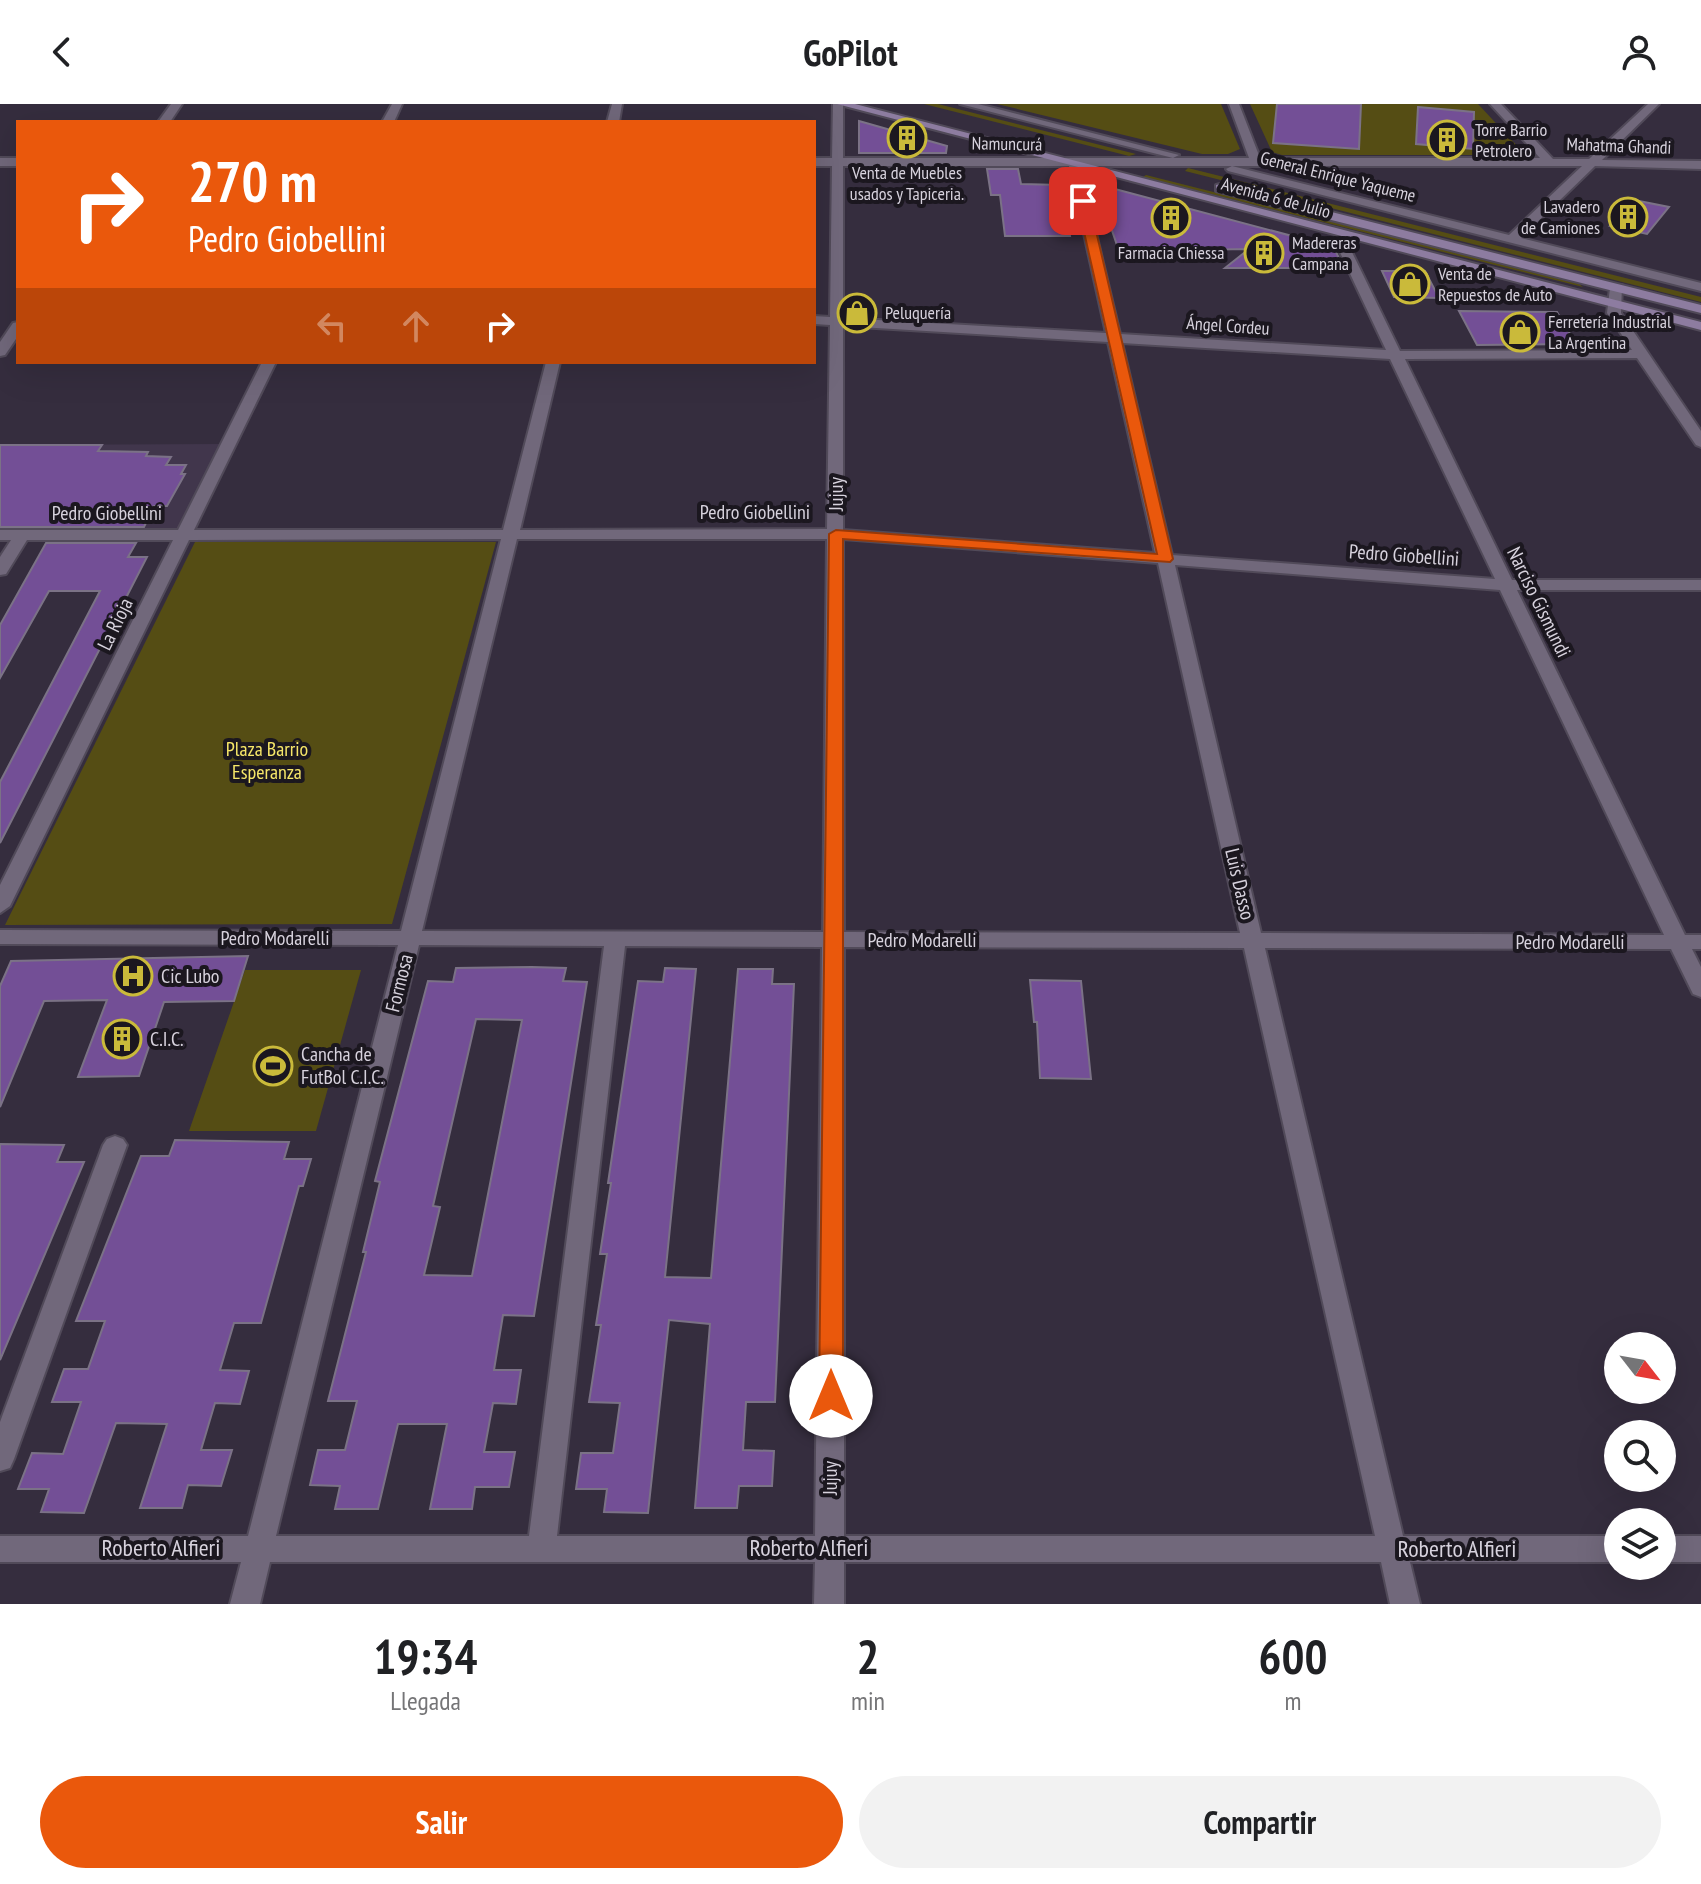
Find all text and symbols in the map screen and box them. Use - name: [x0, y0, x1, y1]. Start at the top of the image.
- text: GoPilot: [803, 29, 898, 76]
- icon: back: [40, 30, 84, 74]
- icon: person: [1617, 30, 1661, 74]
- building icon: Venta de Muebles usados y Tapiceria.: [886, 117, 928, 159]
- place label: Torre Barrio Petrolero: [1475, 118, 1548, 162]
- building icon: Torre Barrio Petrolero: [1426, 119, 1468, 161]
- street label: Namuncurá: [971, 131, 1043, 156]
- street label: Mahatma Ghandi: [1566, 132, 1672, 159]
- text: 270 m: [188, 145, 317, 217]
- street label: General Enrique Yaqueme: [1258, 146, 1418, 207]
- icon: right: [56, 152, 160, 256]
- place label: Venta de Muebles usados y Tapiceria.: [850, 161, 964, 205]
- pin: [1049, 167, 1117, 235]
- street label: Avenida 6 de Julio: [1219, 172, 1333, 223]
- icon: arrive: [1061, 179, 1105, 223]
- place label: Lavadero de Camiones: [1521, 195, 1600, 239]
- building icon: Lavadero de Camiones: [1607, 196, 1649, 238]
- building icon: Farmacia Chiessa: [1150, 197, 1192, 239]
- text: Pedro Giobellini: [188, 215, 386, 262]
- place label: Madereras Campana: [1292, 231, 1356, 275]
- building icon: Madereras Campana: [1243, 232, 1285, 274]
- place label: Farmacia Chiessa: [1118, 241, 1224, 264]
- place label: Venta de Repuestos de Auto: [1437, 262, 1553, 306]
- shop icon: Venta de Repuestos de Auto: [1389, 263, 1431, 305]
- shop icon: Peluquería: [836, 292, 878, 334]
- place label: Peluquería: [885, 301, 951, 324]
- icon: left: [310, 304, 354, 348]
- icon: ahead: [394, 304, 438, 348]
- icon: right: [478, 304, 522, 348]
- place label: Ferretería Industrial La Argentina: [1548, 310, 1672, 354]
- street label: Ángel Cordeu: [1186, 311, 1270, 340]
- shop icon: Ferretería Industrial La Argentina: [1499, 311, 1541, 353]
- street label: Jujuy: [823, 477, 849, 512]
- street label: Pedro Giobellini: [700, 499, 810, 525]
- street label: Pedro Giobellini: [52, 500, 162, 526]
- street label: Pedro Giobellini: [1348, 538, 1460, 572]
- street label: Narciso Gismundi: [1501, 542, 1577, 662]
- street label: La Rioja: [91, 594, 139, 654]
- park label: Plaza Barrio Esperanza: [226, 736, 308, 785]
- street label: Luis Dasso: [1219, 846, 1261, 922]
- street label: Pedro Modarelli: [220, 925, 330, 951]
- street label: Pedro Modarelli: [867, 927, 977, 953]
- street label: Pedro Modarelli: [1515, 929, 1625, 955]
- street label: Formosa: [379, 951, 419, 1015]
- hospital icon: Cic Lubo: [112, 955, 154, 997]
- place label: Cic Lubo: [161, 963, 220, 989]
- building icon: C.I.C.: [101, 1018, 143, 1060]
- place label: C.I.C.: [150, 1026, 184, 1052]
- place label: Cancha de FutBol C.I.C.: [301, 1041, 384, 1090]
- sports icon: Cancha de FutBol C.I.C.: [252, 1045, 294, 1087]
- north arrow: [1604, 1332, 1676, 1404]
- map controls: [1604, 1332, 1676, 1580]
- position arrow: [789, 1354, 873, 1438]
- button: search: [1604, 1420, 1676, 1492]
- street label: Jujuy: [817, 1461, 843, 1496]
- button: layers: [1604, 1508, 1676, 1580]
- street label: Roberto Alfieri: [102, 1532, 220, 1563]
- street label: Roberto Alfieri: [750, 1532, 868, 1563]
- street label: Roberto Alfieri: [1398, 1533, 1516, 1564]
- text: 19:34: [374, 1625, 477, 1687]
- text: 2: [857, 1625, 879, 1687]
- text: 600: [1259, 1625, 1327, 1687]
- text: Llegada: [390, 1684, 461, 1717]
- text: min: [851, 1684, 885, 1717]
- text: m: [1285, 1684, 1301, 1717]
- button: Salir: [40, 1776, 843, 1868]
- button: Compartir: [859, 1776, 1661, 1868]

